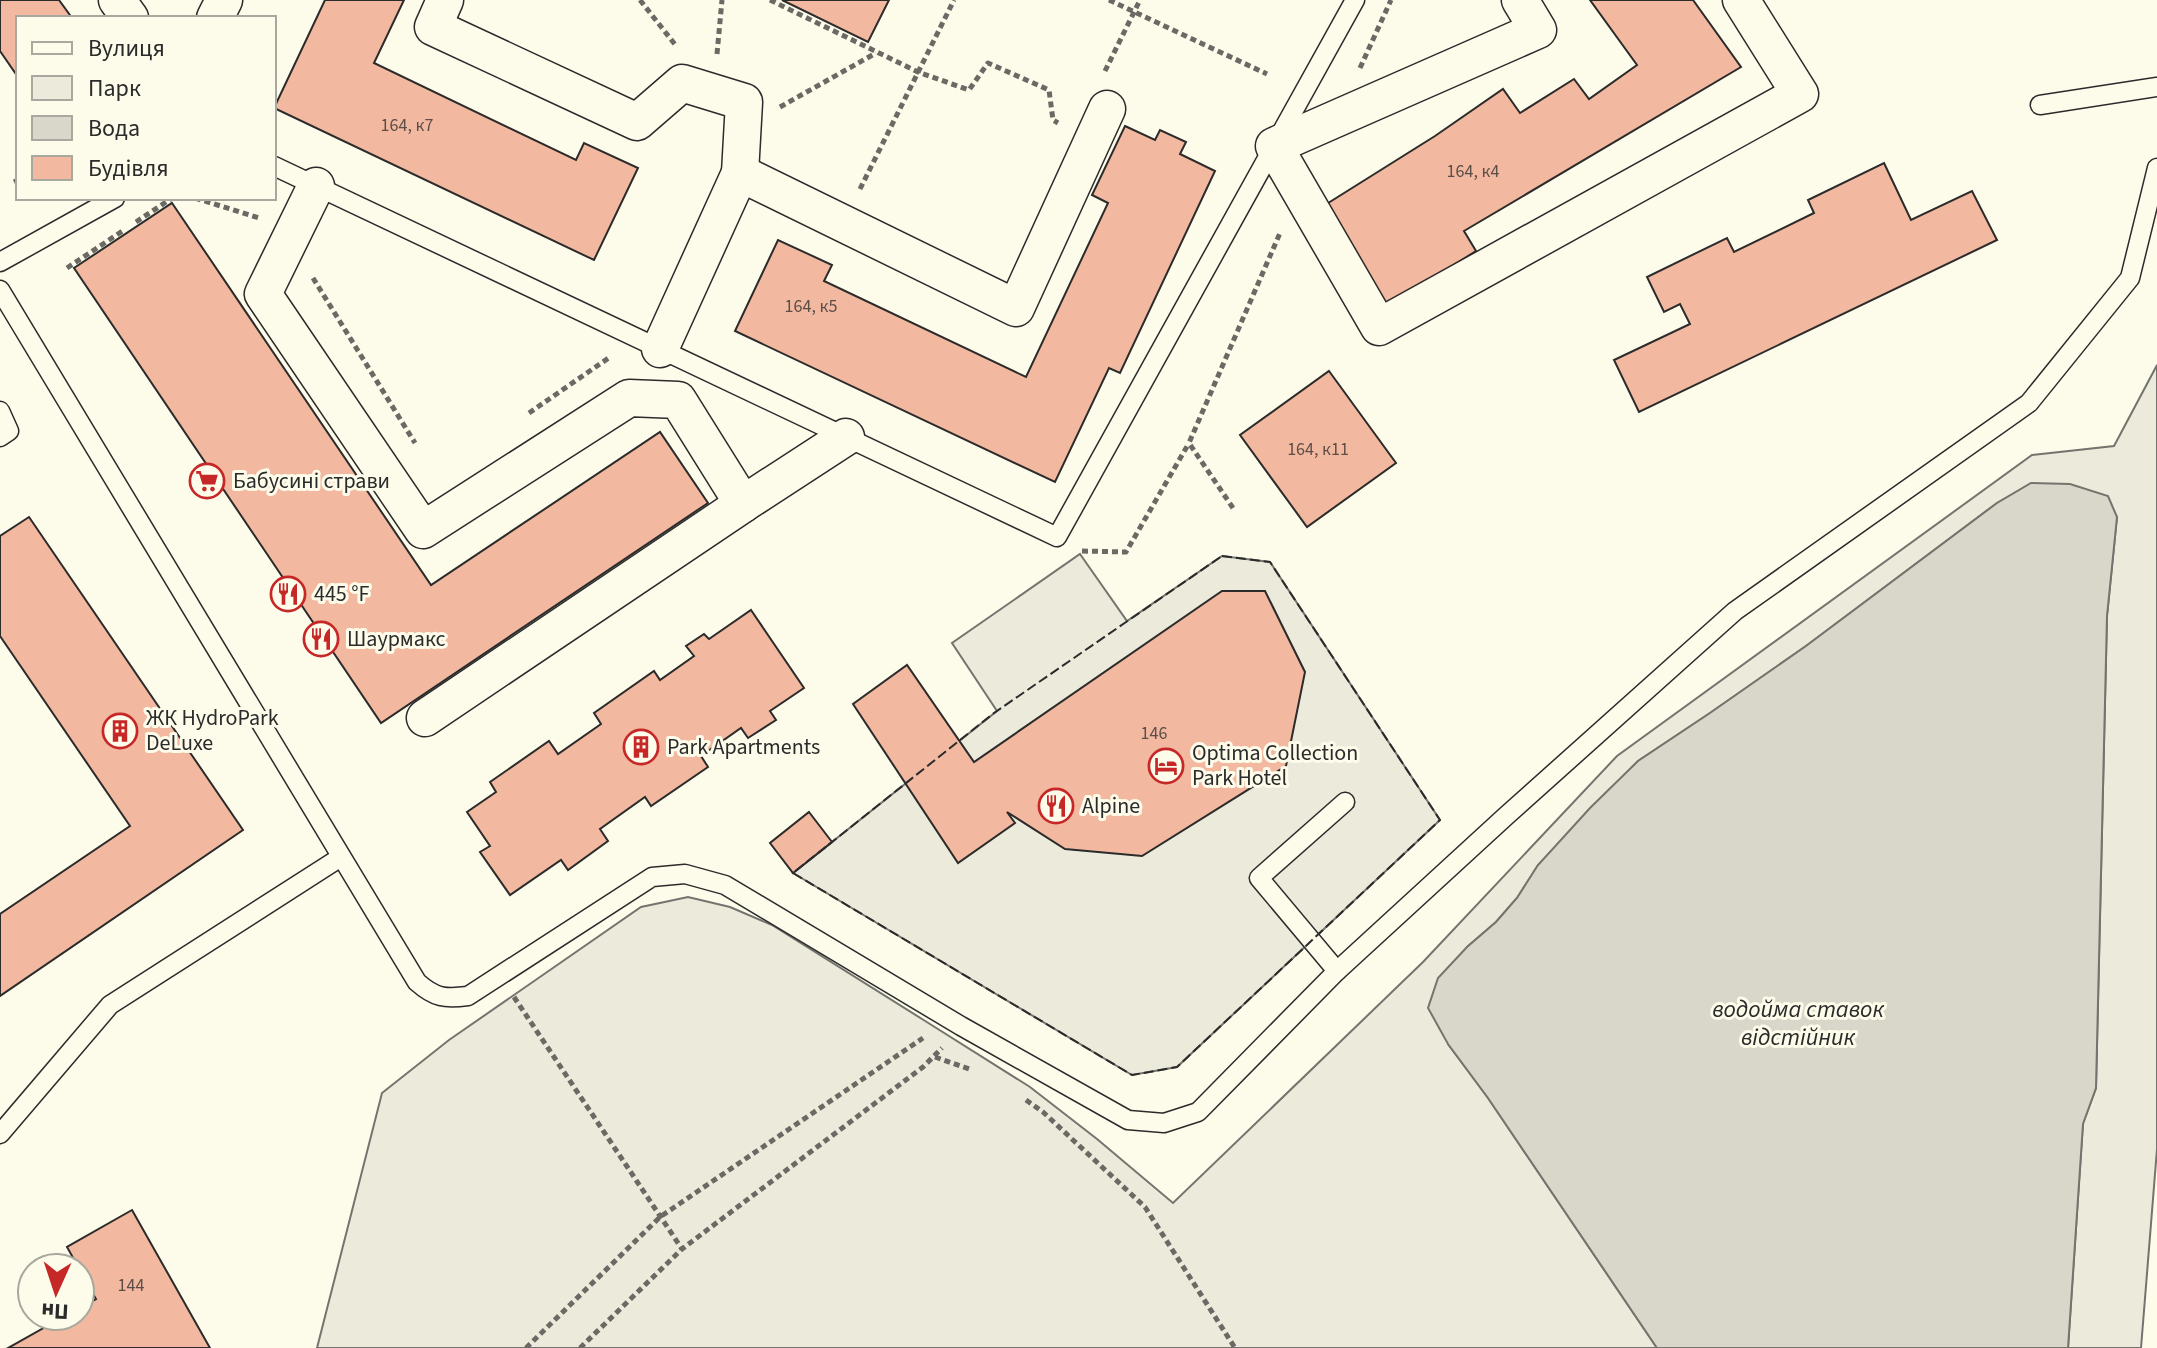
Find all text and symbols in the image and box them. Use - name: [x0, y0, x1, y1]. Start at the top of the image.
- legend: [16, 16, 276, 200]
- text: Вулиця: [88, 31, 165, 66]
- text: Парк: [88, 71, 141, 106]
- text: Вода: [88, 111, 140, 146]
- house number: 164, к7: [381, 113, 433, 138]
- text: Будівля: [88, 151, 169, 186]
- house number: 164, к4: [1447, 159, 1499, 184]
- house number: 164, к5: [785, 294, 837, 319]
- house number: 164, к11: [1287, 437, 1349, 462]
- supermarket icon: Бабусині страви: [188, 462, 226, 500]
- place label: Бабусині страви: [233, 465, 390, 497]
- restaurant icon: 445 °F: [269, 575, 307, 613]
- place label: 445 °F: [314, 578, 369, 610]
- restaurant icon: Шаурмакс: [302, 620, 340, 658]
- place label: Шаурмакс: [347, 623, 445, 655]
- place label: ЖК HydroPark DeLuxe: [146, 702, 279, 759]
- building icon: ЖК HydroPark DeLuxe: [101, 712, 139, 750]
- house number: 146: [1141, 721, 1167, 746]
- building icon: Park Apartments: [622, 728, 660, 766]
- place label: Park Apartments: [667, 731, 820, 763]
- place label: Optima Collection Park Hotel: [1192, 737, 1358, 794]
- hotel icon: Optima Collection Park Hotel: [1147, 747, 1185, 785]
- restaurant icon: Alpine: [1037, 787, 1075, 825]
- place label: Alpine: [1082, 790, 1140, 822]
- water label: водойма ставок відстійник: [1712, 992, 1884, 1055]
- north arrow: [16, 1252, 96, 1332]
- house number: 144: [118, 1273, 144, 1298]
- text: Пн: [40, 1294, 70, 1328]

